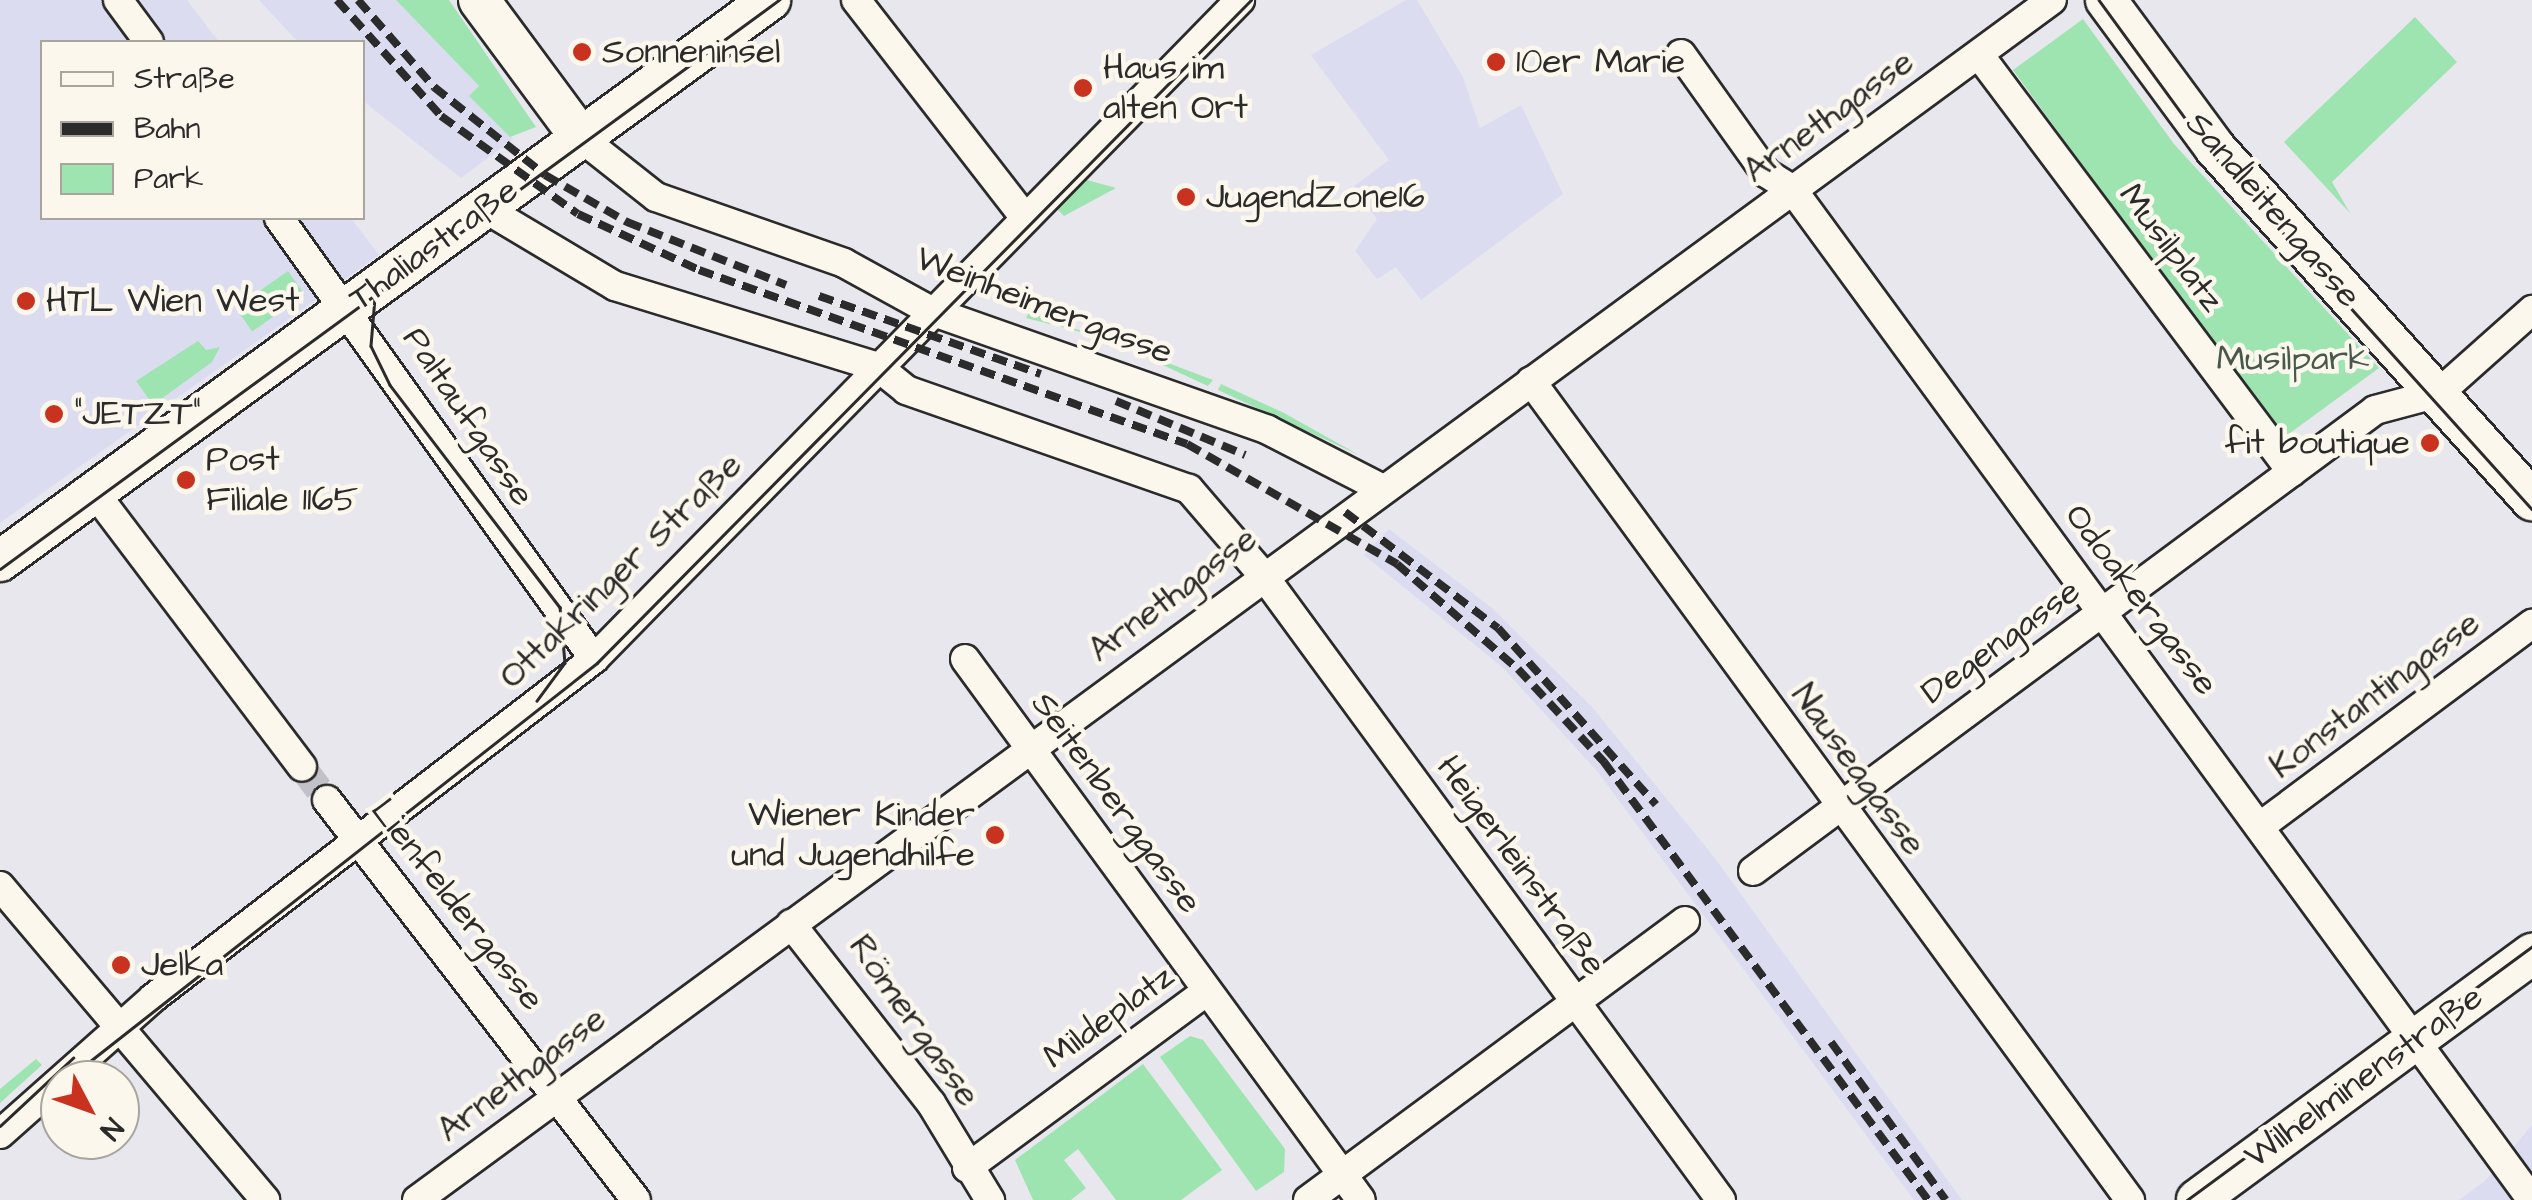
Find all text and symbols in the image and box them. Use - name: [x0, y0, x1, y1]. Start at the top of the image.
- place label: Sonneninsel: [602, 31, 780, 73]
- legend: [40, 40, 365, 220]
- marker: Sonneninsel: [571, 41, 593, 63]
- place label: 10er Marie: [1516, 41, 1685, 83]
- street label: Arnethgasse: [1736, 41, 1922, 193]
- place label: Haus im alten Ort: [1103, 47, 1248, 129]
- marker: 10er Marie: [1485, 51, 1507, 73]
- text: Straße: [134, 58, 235, 100]
- marker: Haus im alten Ort: [1072, 77, 1094, 99]
- street label: Sandleitengasse: [2176, 103, 2370, 317]
- text: Bahn: [134, 108, 200, 150]
- text: Park: [134, 158, 203, 200]
- street label: Thaliastraße: [341, 170, 527, 320]
- place label: JugendZone16: [1206, 176, 1425, 218]
- street label: Musilplatz: [2109, 176, 2233, 320]
- marker: JugendZone16: [1175, 186, 1197, 208]
- street label: Weinheimergasse: [910, 238, 1178, 374]
- place label: HTL Wien West: [46, 280, 299, 322]
- marker: HTL Wien West: [15, 290, 37, 312]
- street label: Paltaufgasse: [393, 320, 543, 514]
- park label: Musilpark: [2216, 338, 2370, 380]
- place label: "JETZT": [74, 393, 201, 435]
- marker: "JETZT": [43, 403, 65, 425]
- place label: fit boutique: [2225, 422, 2410, 464]
- marker: fit boutique: [2419, 432, 2441, 454]
- place label: Post Filiale 1165: [206, 439, 358, 521]
- street label: Ottakringer Straße: [491, 444, 751, 698]
- marker: Post Filiale 1165: [175, 469, 197, 491]
- street label: Odoakergasse: [2055, 496, 2227, 704]
- street label: Arnethgasse: [1081, 518, 1265, 672]
- street label: Degengasse: [1913, 570, 2089, 714]
- street label: Konstantingasse: [2262, 602, 2488, 788]
- street label: Nauseagasse: [1782, 676, 1934, 864]
- street label: Seitenberggasse: [1022, 684, 1210, 922]
- street label: Heigerleinstraße: [1427, 748, 1615, 984]
- street label: Lienfeldergasse: [361, 791, 553, 1019]
- place label: Wiener Kinder und Jugendhilfe: [731, 794, 975, 876]
- marker: Wiener Kinder und Jugendhilfe: [984, 824, 1006, 846]
- street label: Römergasse: [839, 927, 989, 1115]
- place label: Jelka: [141, 944, 223, 986]
- marker: Jelka: [110, 954, 132, 976]
- street label: Mildeplatz: [1036, 956, 1182, 1078]
- street label: Wilhelminenstraße: [2237, 976, 2491, 1178]
- street label: Arnethgasse: [430, 998, 614, 1152]
- north arrow: [40, 1060, 140, 1160]
- text: N: [91, 1109, 132, 1148]

